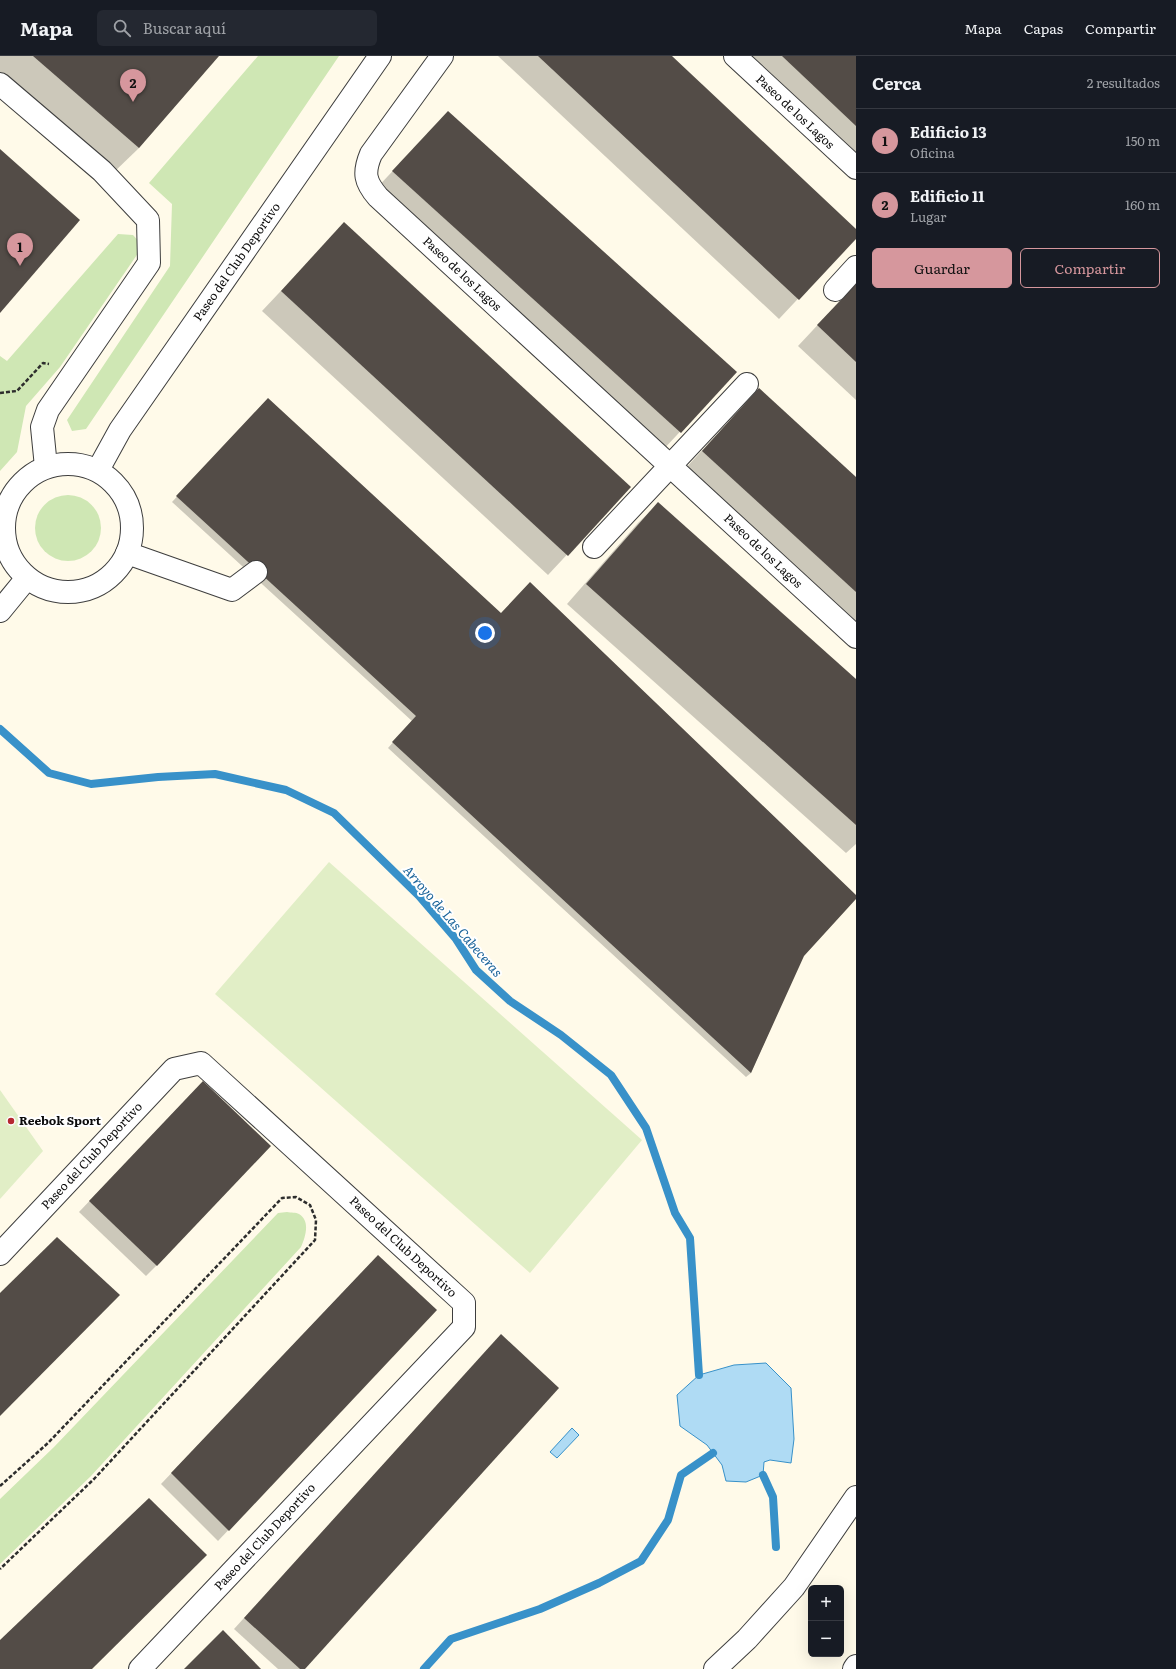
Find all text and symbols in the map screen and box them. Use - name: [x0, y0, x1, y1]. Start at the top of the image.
- search box: [97, 10, 377, 46]
- text: Mapa: [20, 14, 73, 42]
- text: Buscar aquí: [143, 16, 226, 39]
- icon: search: [111, 17, 133, 39]
- text: Mapa: [964, 18, 1002, 38]
- text: Capas: [1024, 18, 1063, 38]
- text: Compartir: [1085, 18, 1156, 38]
- pin: 2: [120, 69, 146, 102]
- street label: Paseo de los Lagos: [752, 70, 840, 153]
- text: Cerca: [872, 70, 921, 95]
- text: 2 resultados: [1087, 73, 1160, 92]
- text: Edificio 13: [910, 120, 987, 143]
- text: 1: [882, 131, 888, 150]
- text: 150 m: [1125, 131, 1160, 150]
- text: Oficina: [910, 143, 955, 162]
- text: Edificio 11: [910, 184, 985, 207]
- text: 2: [882, 195, 888, 214]
- text: 160 m: [1125, 195, 1160, 214]
- street label: Paseo del Club Deportivo: [188, 198, 284, 324]
- text: Lugar: [910, 207, 946, 226]
- street label: Paseo de los Lagos: [419, 232, 507, 315]
- pin: 1: [7, 233, 33, 266]
- button: Guardar: [872, 248, 1012, 288]
- button: Compartir: [1020, 248, 1160, 288]
- street label: Paseo de los Lagos: [720, 509, 808, 592]
- your location: [475, 623, 495, 643]
- water label: Arroyo de Las Cabeceras: [399, 861, 507, 981]
- street label: Paseo del Club Deportivo: [37, 1098, 146, 1213]
- place label: Reebok Sport: [19, 1111, 102, 1129]
- marker: Reebok Sport: [6, 1116, 16, 1126]
- street label: Paseo del Club Deportivo: [346, 1192, 461, 1301]
- street label: Paseo del Club Deportivo: [210, 1479, 319, 1594]
- map controls: [808, 1585, 844, 1657]
- button: +: [808, 1585, 844, 1621]
- button: −: [808, 1621, 844, 1657]

